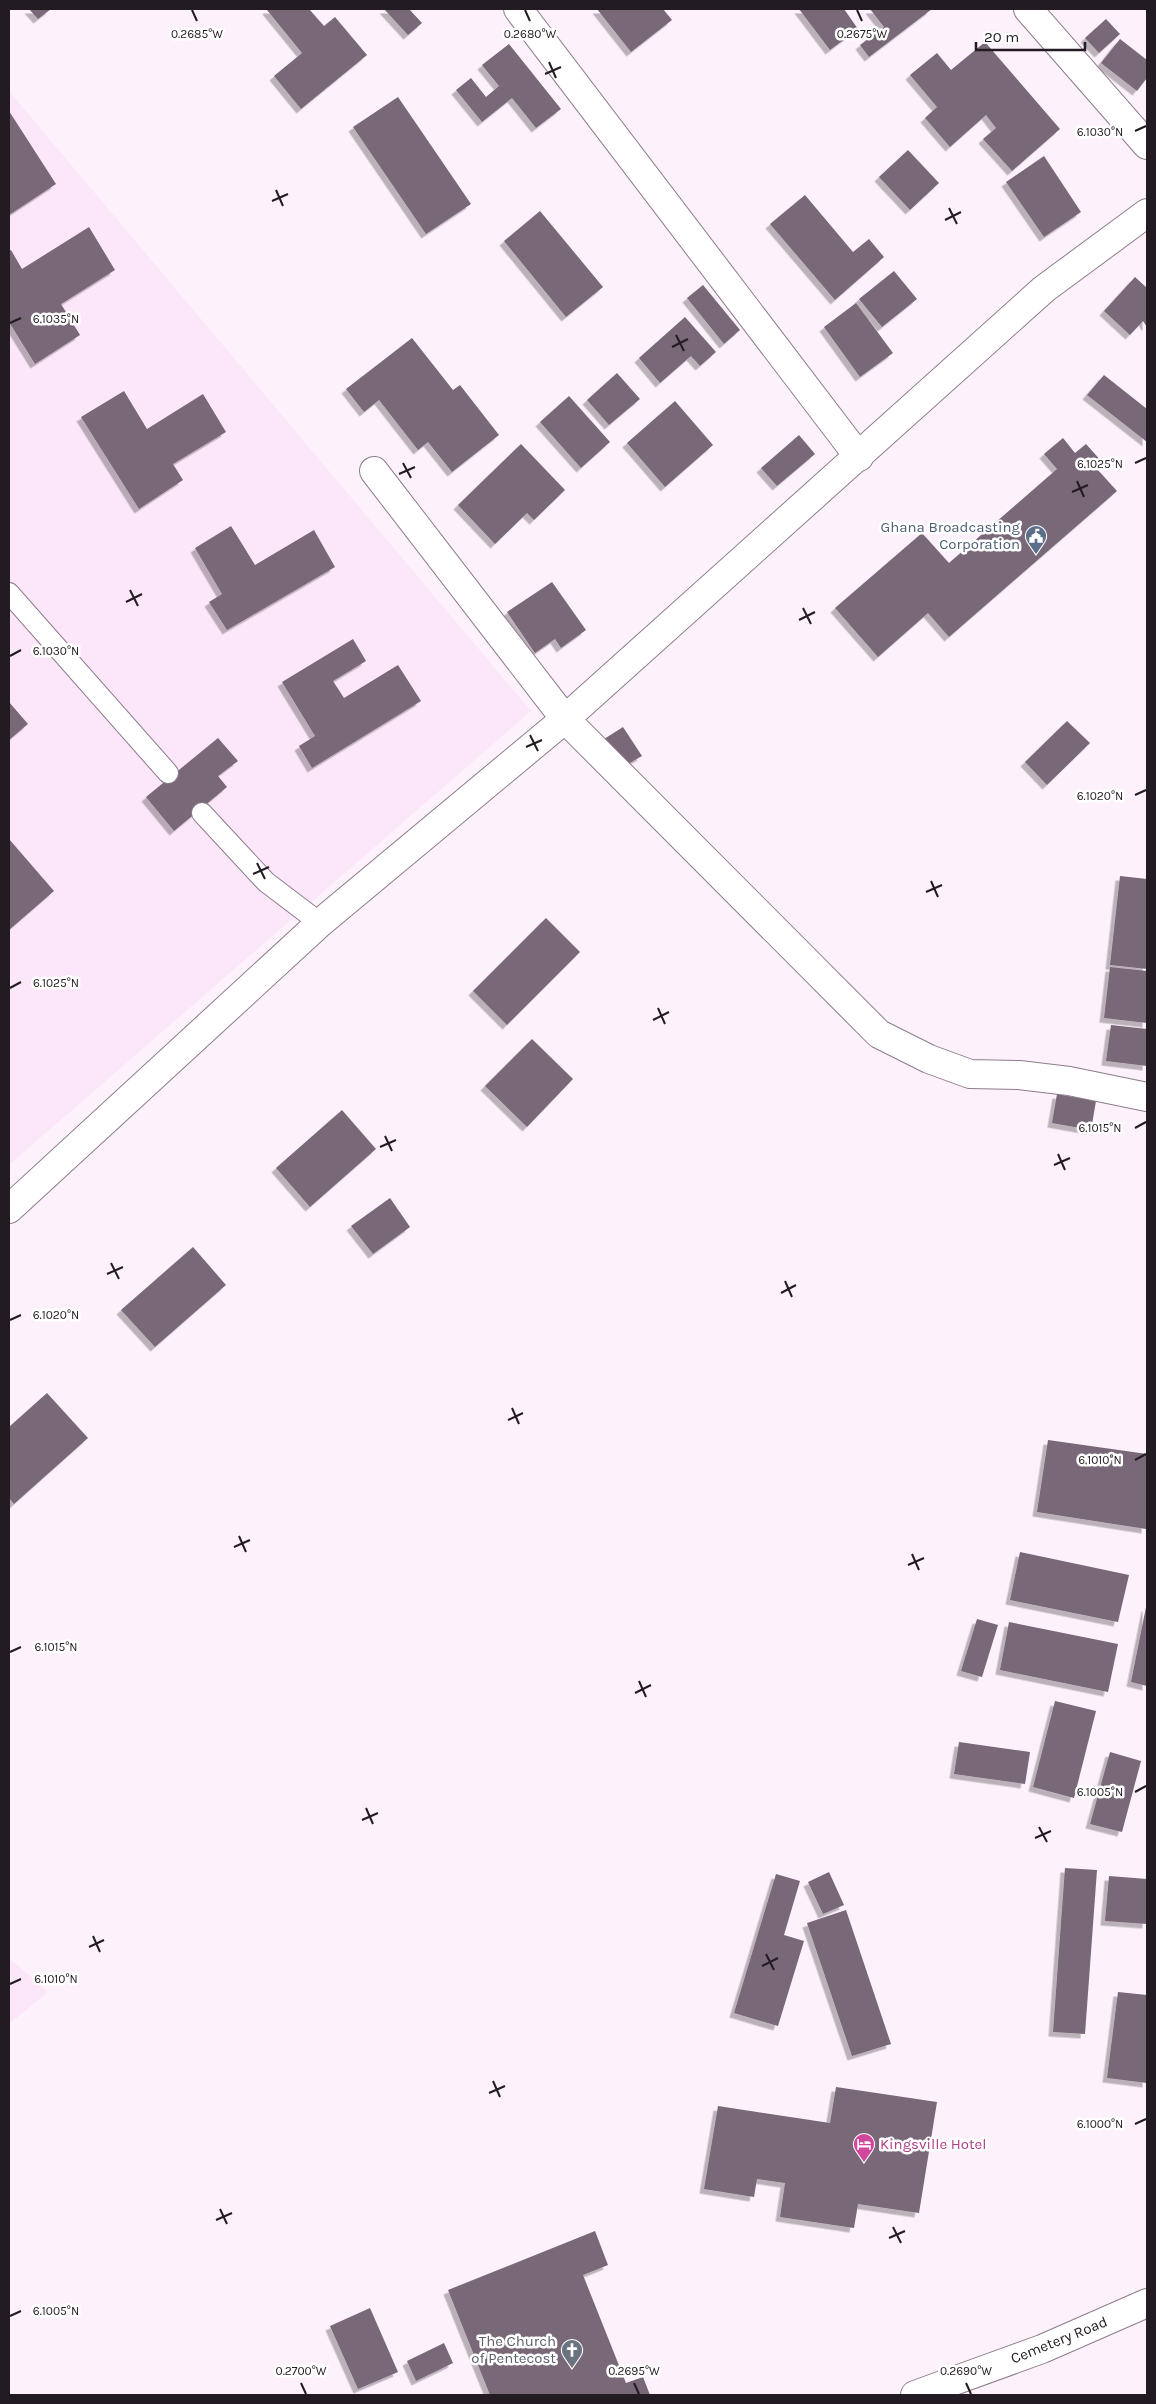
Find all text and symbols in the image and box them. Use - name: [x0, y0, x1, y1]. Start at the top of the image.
- scale bar: [976, 20, 1085, 52]
- text: 0.2685°W: [171, 27, 223, 41]
- text: 0.2680°W: [504, 27, 556, 41]
- text: 0.2675°W: [837, 27, 887, 41]
- text: 20 m: [984, 28, 1019, 46]
- text: 6.1030°N: [1077, 125, 1123, 139]
- text: 6.1035°N: [33, 312, 79, 326]
- text: 6.1025°N: [1077, 457, 1123, 471]
- place label: Ghana Broadcasting Corporation: [881, 518, 1021, 553]
- public building icon: Ghana Broadcasting Corporation: [1024, 524, 1048, 555]
- text: 6.1030°N: [33, 644, 79, 658]
- text: 6.1020°N: [1077, 789, 1123, 803]
- text: 6.1025°N: [33, 976, 79, 990]
- text: 6.1015°N: [1078, 1121, 1122, 1135]
- text: 6.1020°N: [33, 1308, 79, 1322]
- text: 6.1010°N: [1078, 1453, 1122, 1467]
- text: 6.1015°N: [34, 1640, 78, 1654]
- text: 6.1005°N: [1077, 1785, 1123, 1799]
- text: 6.1010°N: [34, 1972, 78, 1986]
- text: 6.1000°N: [1077, 2117, 1123, 2131]
- hotel icon: Kingsville Hotel: [852, 2132, 876, 2163]
- place label: Kingsville Hotel: [880, 2135, 986, 2153]
- text: 6.1005°N: [33, 2304, 79, 2318]
- street label: Cemetery Road: [1008, 2312, 1110, 2368]
- place label: The Church of Pentecost: [471, 2332, 556, 2367]
- church icon: The Church of Pentecost: [560, 2338, 584, 2369]
- text: 0.2700°W: [276, 2364, 327, 2378]
- text: 0.2695°W: [608, 2364, 660, 2378]
- text: 0.2690°W: [940, 2364, 992, 2378]

